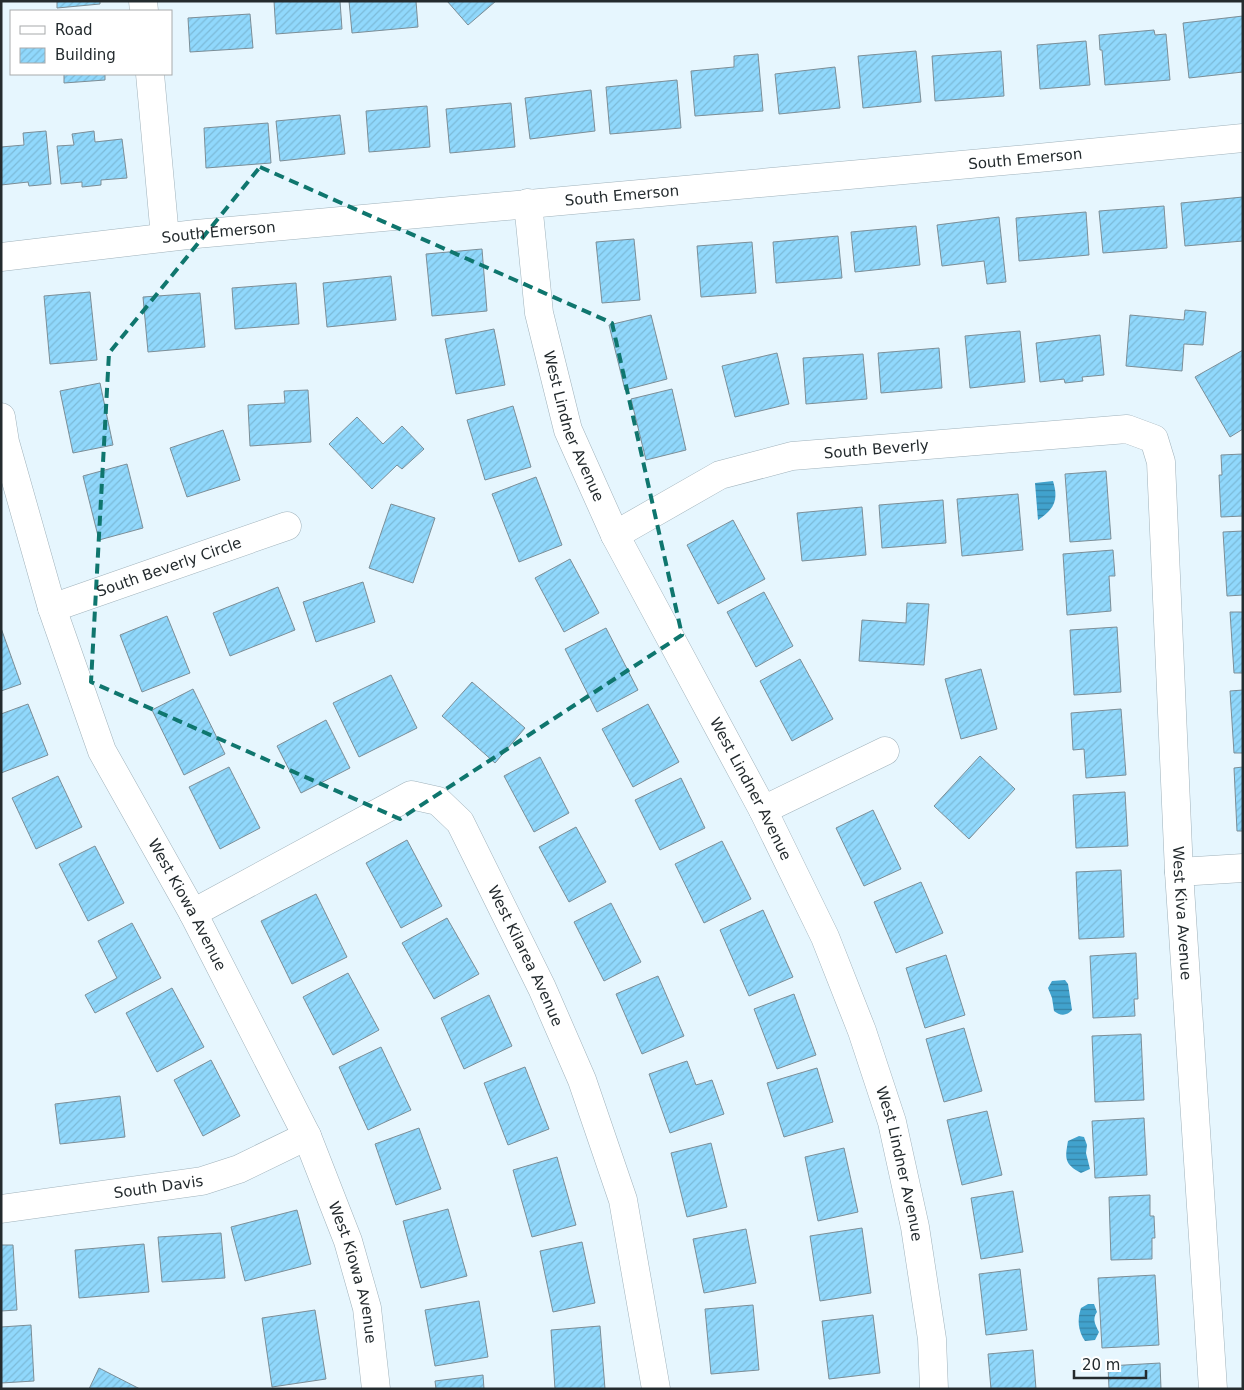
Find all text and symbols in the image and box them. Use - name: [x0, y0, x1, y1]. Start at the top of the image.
- legend: [10, 10, 172, 75]
- text: Road: [55, 21, 93, 39]
- text: Building: [55, 46, 116, 64]
- street label: South Emerson: [967, 145, 1083, 173]
- street label: South Emerson: [564, 181, 680, 210]
- street label: South Emerson: [161, 218, 276, 247]
- street label: West Lindner Avenue: [540, 349, 608, 504]
- street label: South Beverly: [823, 436, 930, 462]
- street label: South Beverly Circle: [94, 534, 244, 601]
- street label: West Lindner Avenue: [706, 714, 795, 863]
- street label: West Kiowa Avenue: [144, 836, 230, 973]
- street label: West Kiva Avenue: [1169, 846, 1195, 981]
- street label: West Kilarea Avenue: [484, 883, 567, 1029]
- street label: West Lindner Avenue: [872, 1084, 926, 1242]
- street label: South Davis: [113, 1172, 204, 1202]
- street label: West Kiowa Avenue: [324, 1199, 380, 1344]
- scale bar: [1074, 1348, 1146, 1380]
- text: 20 m: [1082, 1356, 1120, 1374]

